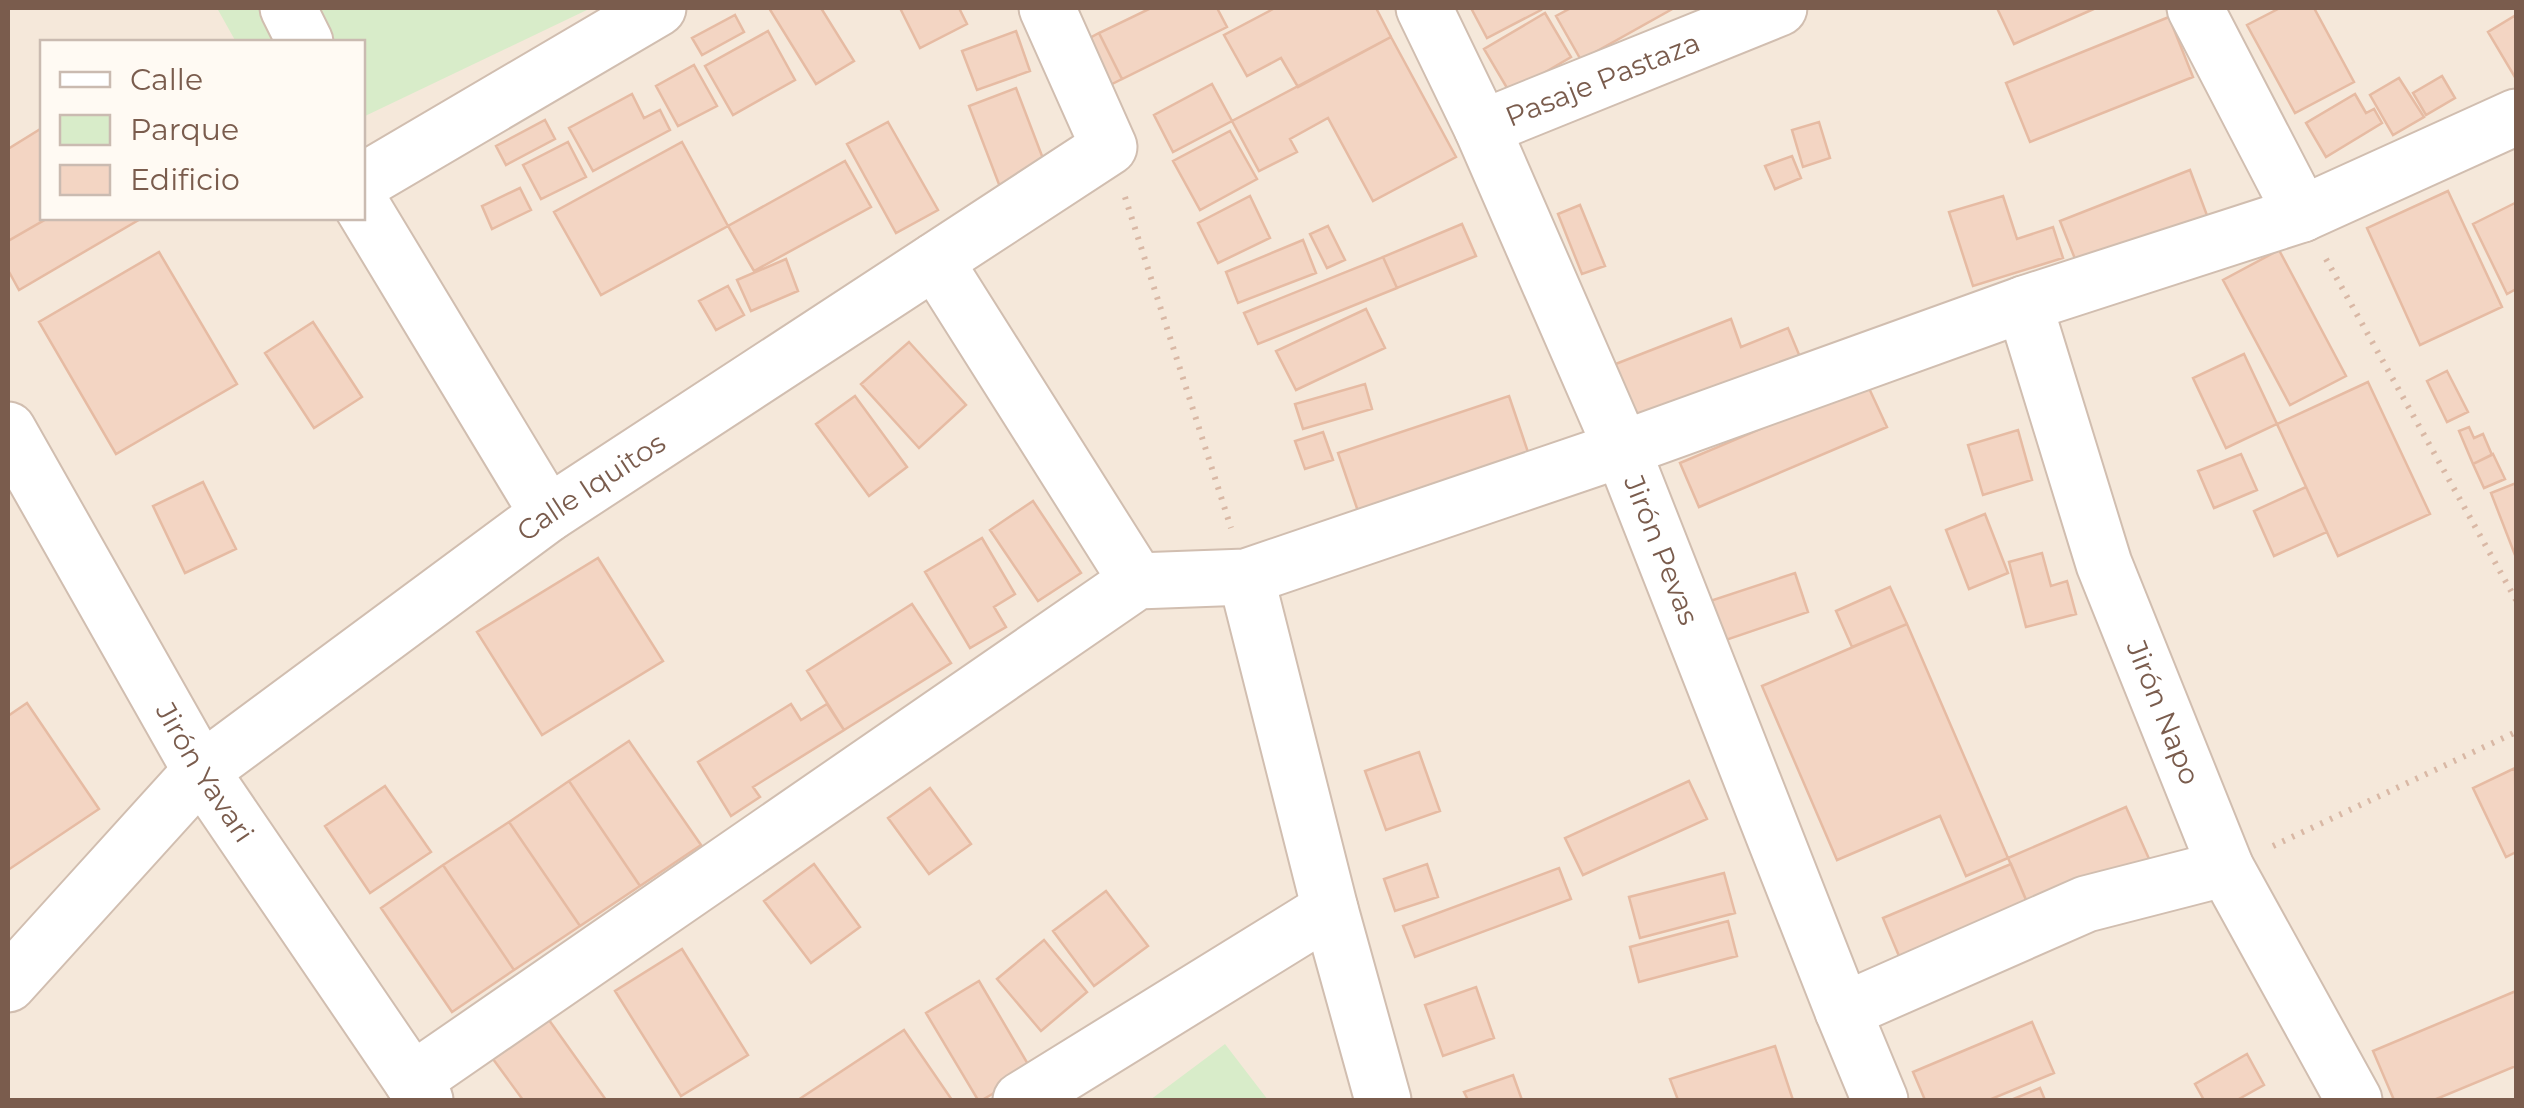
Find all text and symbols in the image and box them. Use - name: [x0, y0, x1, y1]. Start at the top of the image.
- street label: Pasaje Pastaza: [1500, 25, 1705, 134]
- legend: [40, 40, 365, 220]
- text: Calle: [130, 61, 203, 98]
- text: Parque: [130, 111, 239, 148]
- text: Edificio: [130, 161, 240, 198]
- street label: Calle Iquitos: [510, 425, 671, 548]
- street label: Jirón Pevas: [1617, 470, 1706, 630]
- street label: Jirón Napo: [2119, 635, 2208, 789]
- street label: Jirón Yavari: [148, 696, 261, 849]

